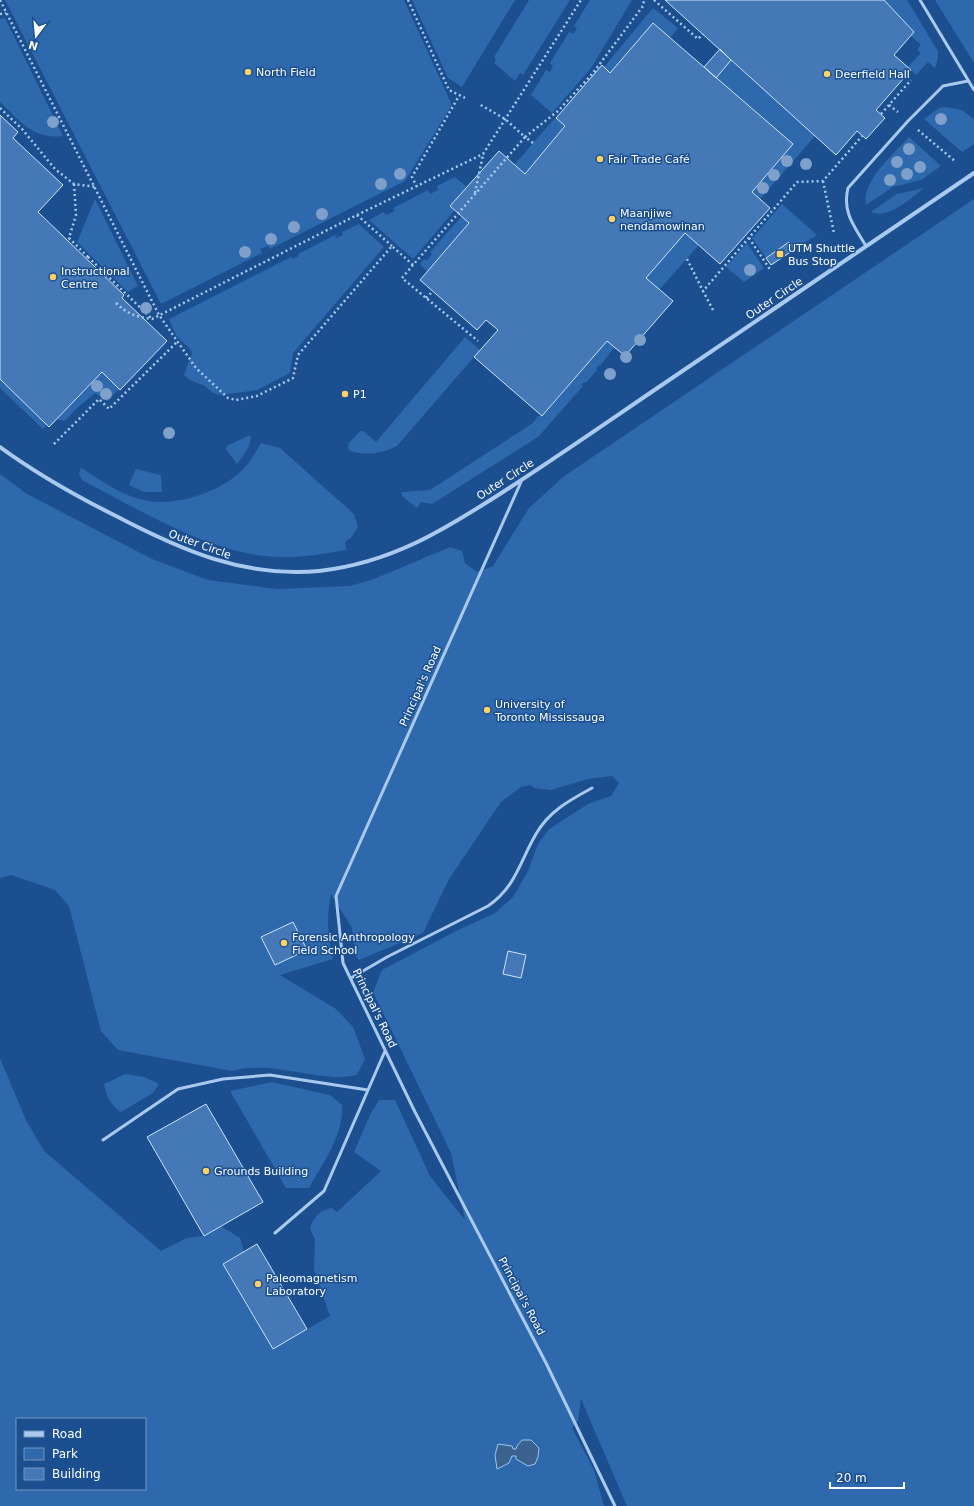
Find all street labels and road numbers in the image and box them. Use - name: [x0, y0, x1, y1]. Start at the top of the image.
- street label: Outer Circle: [743, 275, 805, 322]
- street label: Outer Circle: [474, 456, 537, 503]
- street label: Outer Circle: [167, 527, 233, 562]
- street label: Principal's Road: [397, 644, 444, 728]
- street label: Principal's Road: [350, 966, 399, 1050]
- street label: Principal's Road: [495, 1255, 548, 1338]

